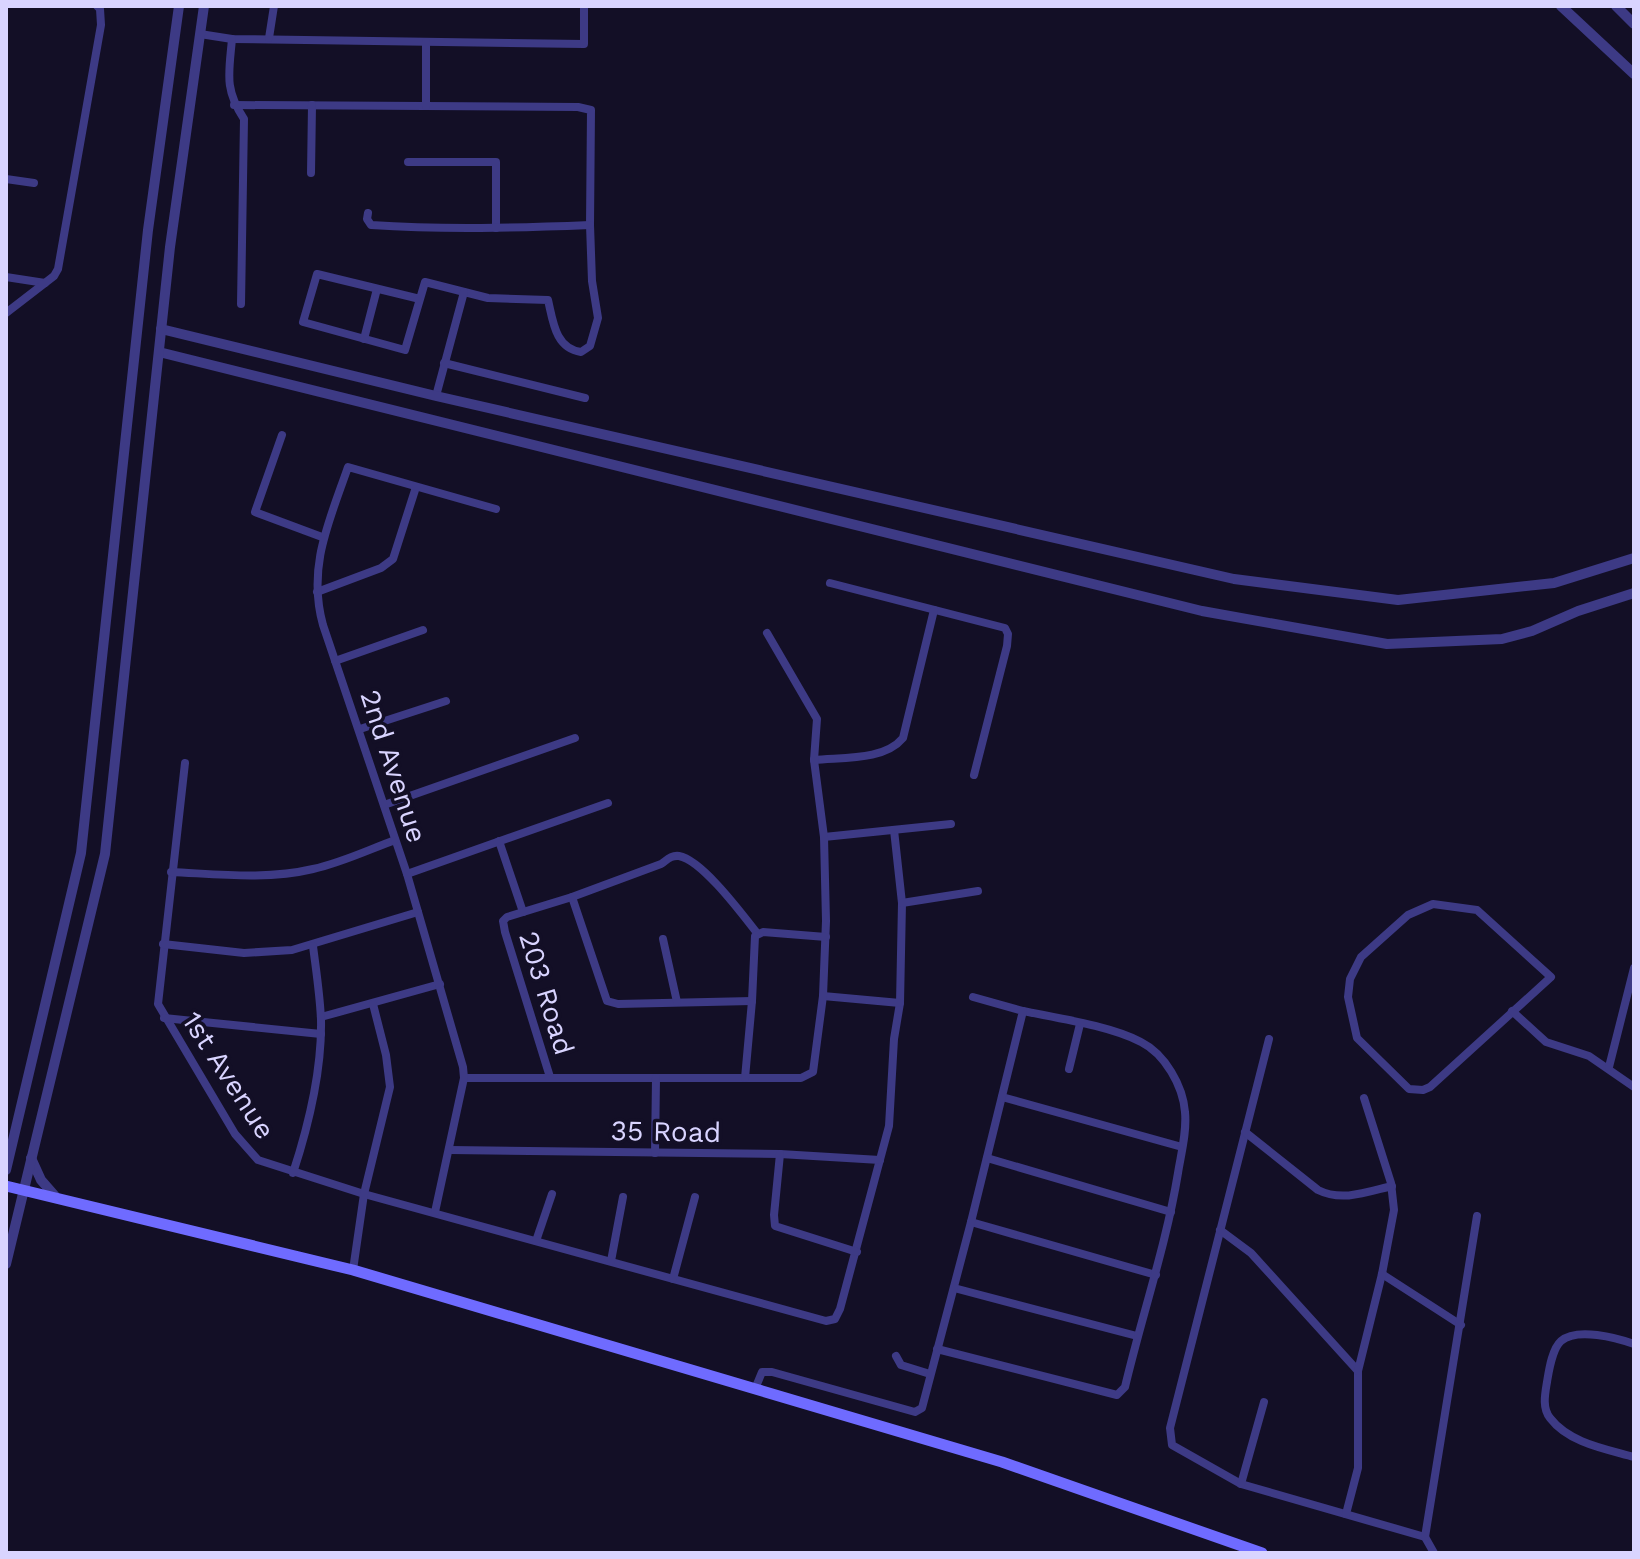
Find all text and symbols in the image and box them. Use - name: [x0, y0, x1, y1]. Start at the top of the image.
- street label: 2nd Avenue: [353, 686, 434, 847]
- street label: 203 Road: [512, 927, 581, 1059]
- street label: 1st Avenue: [175, 1006, 282, 1145]
- street label: 35 Road: [610, 1114, 722, 1149]

